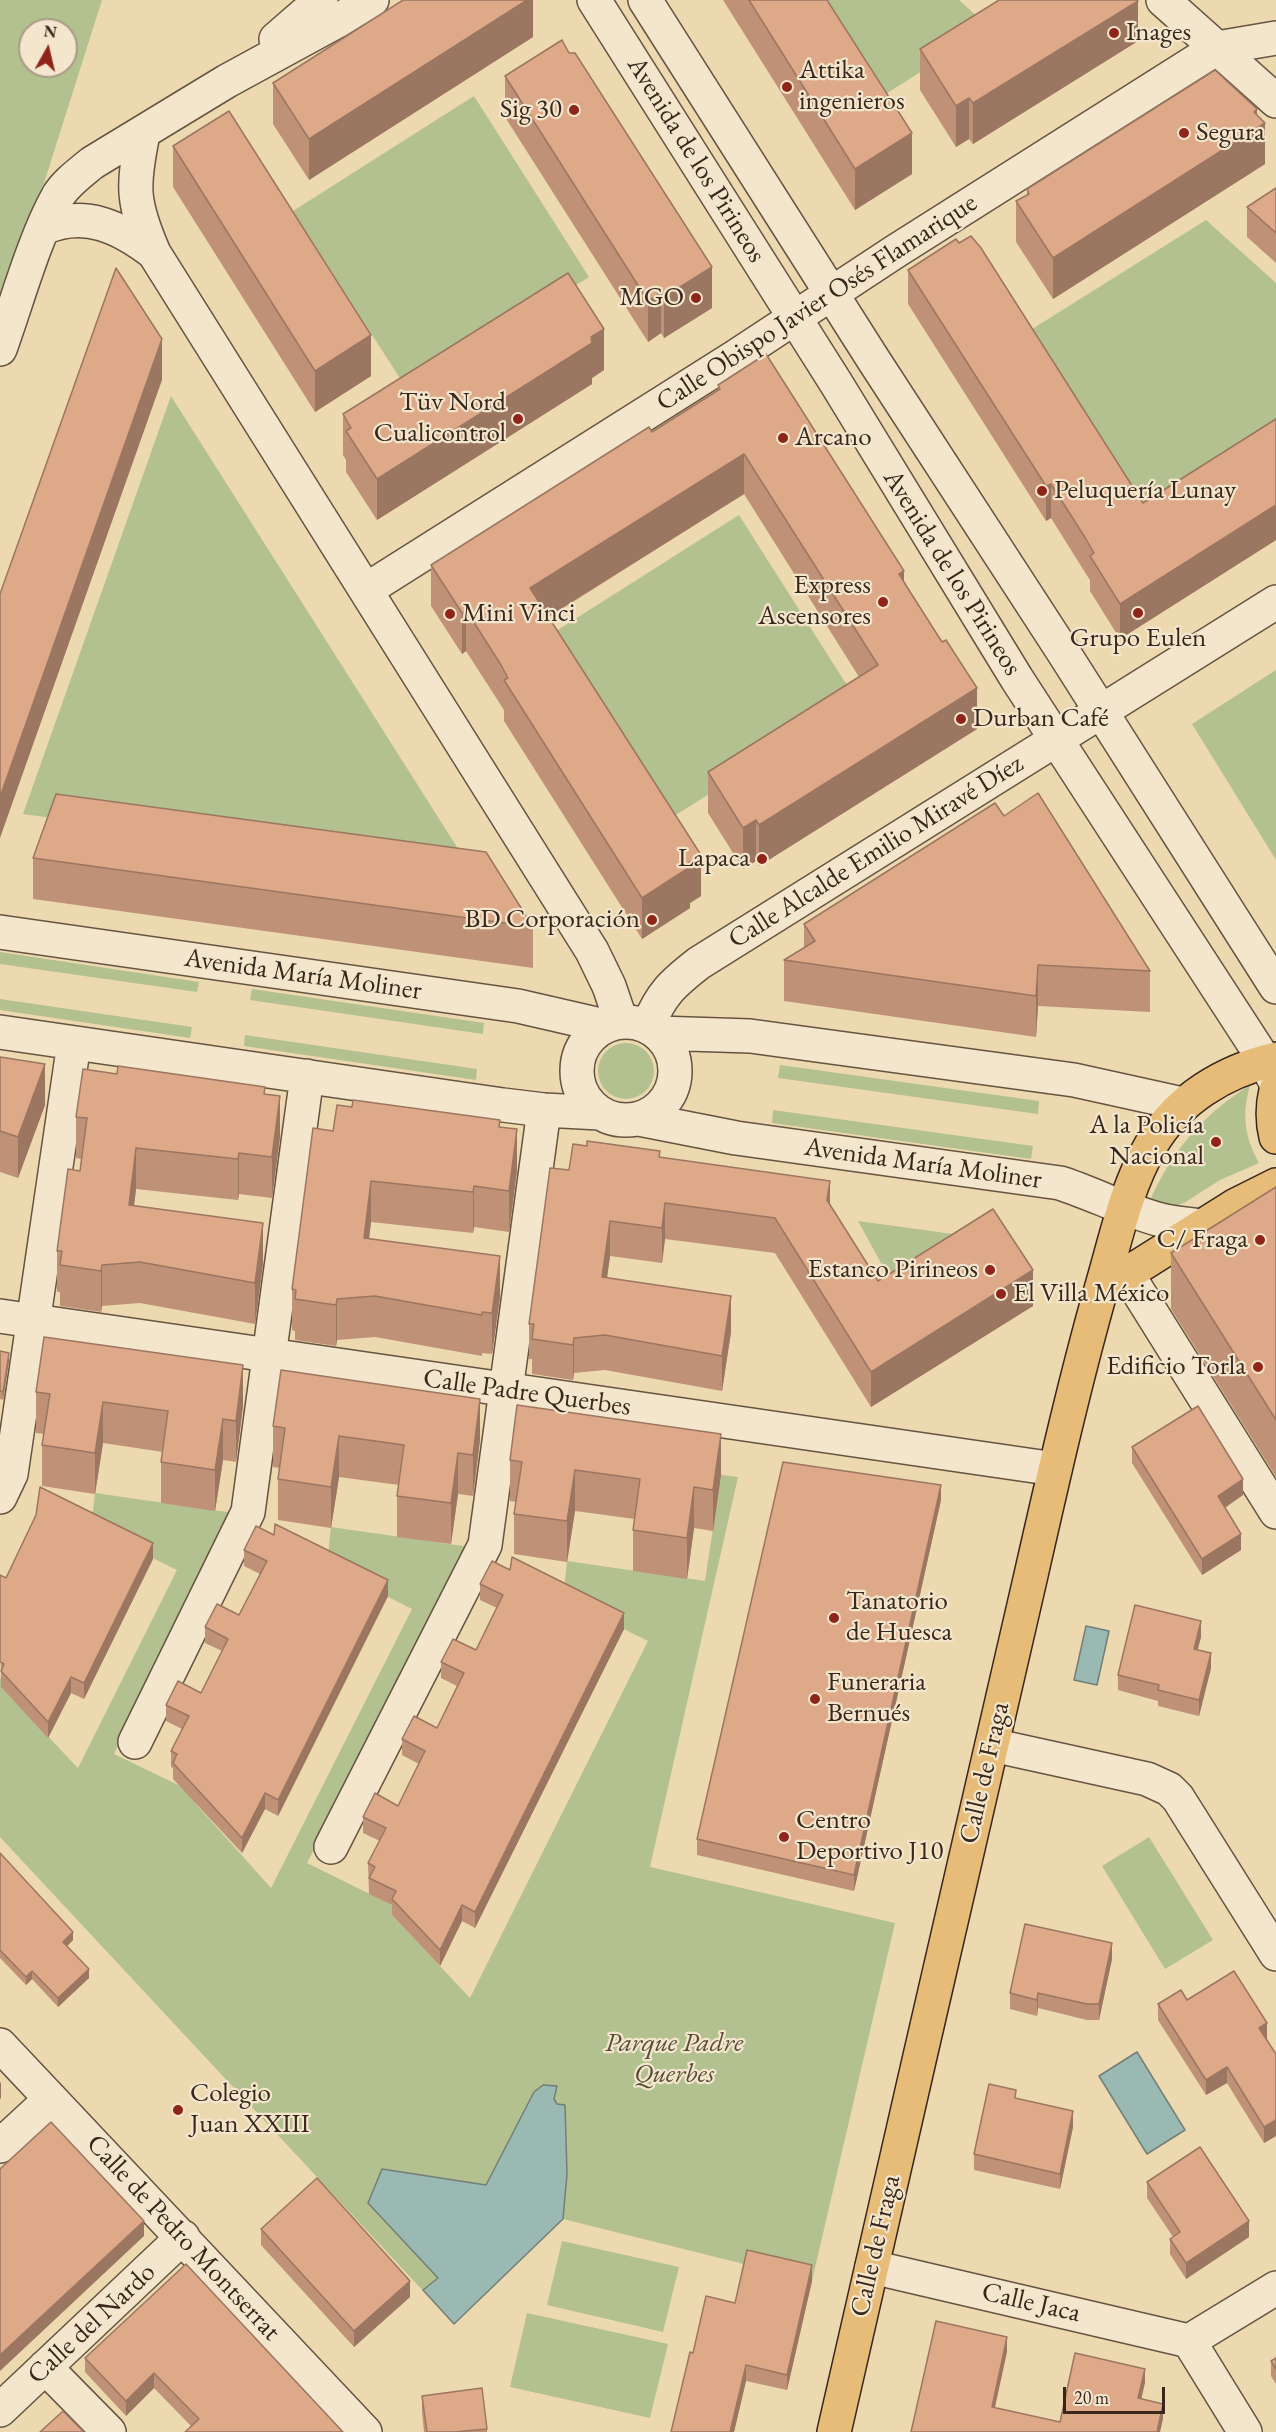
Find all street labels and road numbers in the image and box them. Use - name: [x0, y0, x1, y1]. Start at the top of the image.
- street label: Avenida de los Pirineos: [620, 51, 772, 269]
- street label: Calle Obispo Javier Osés Flamarique: [651, 187, 983, 419]
- street label: Avenida de los Pirineos: [876, 464, 1028, 682]
- street label: Calle Alcalde Emilio Miravé Díez: [723, 748, 1029, 956]
- street label: Avenida María Moliner: [182, 942, 424, 1008]
- street label: Avenida María Moliner: [802, 1131, 1044, 1197]
- street label: Calle Padre Querbes: [421, 1362, 633, 1424]
- street label: Calle de Fraga: [953, 1699, 1017, 1847]
- street label: Calle de Pedro Montserrat: [79, 2128, 287, 2348]
- street label: Calle de Fraga: [844, 2172, 908, 2320]
- street label: Calle del Nardo: [21, 2257, 163, 2391]
- street label: Calle Jaca: [979, 2276, 1083, 2330]

